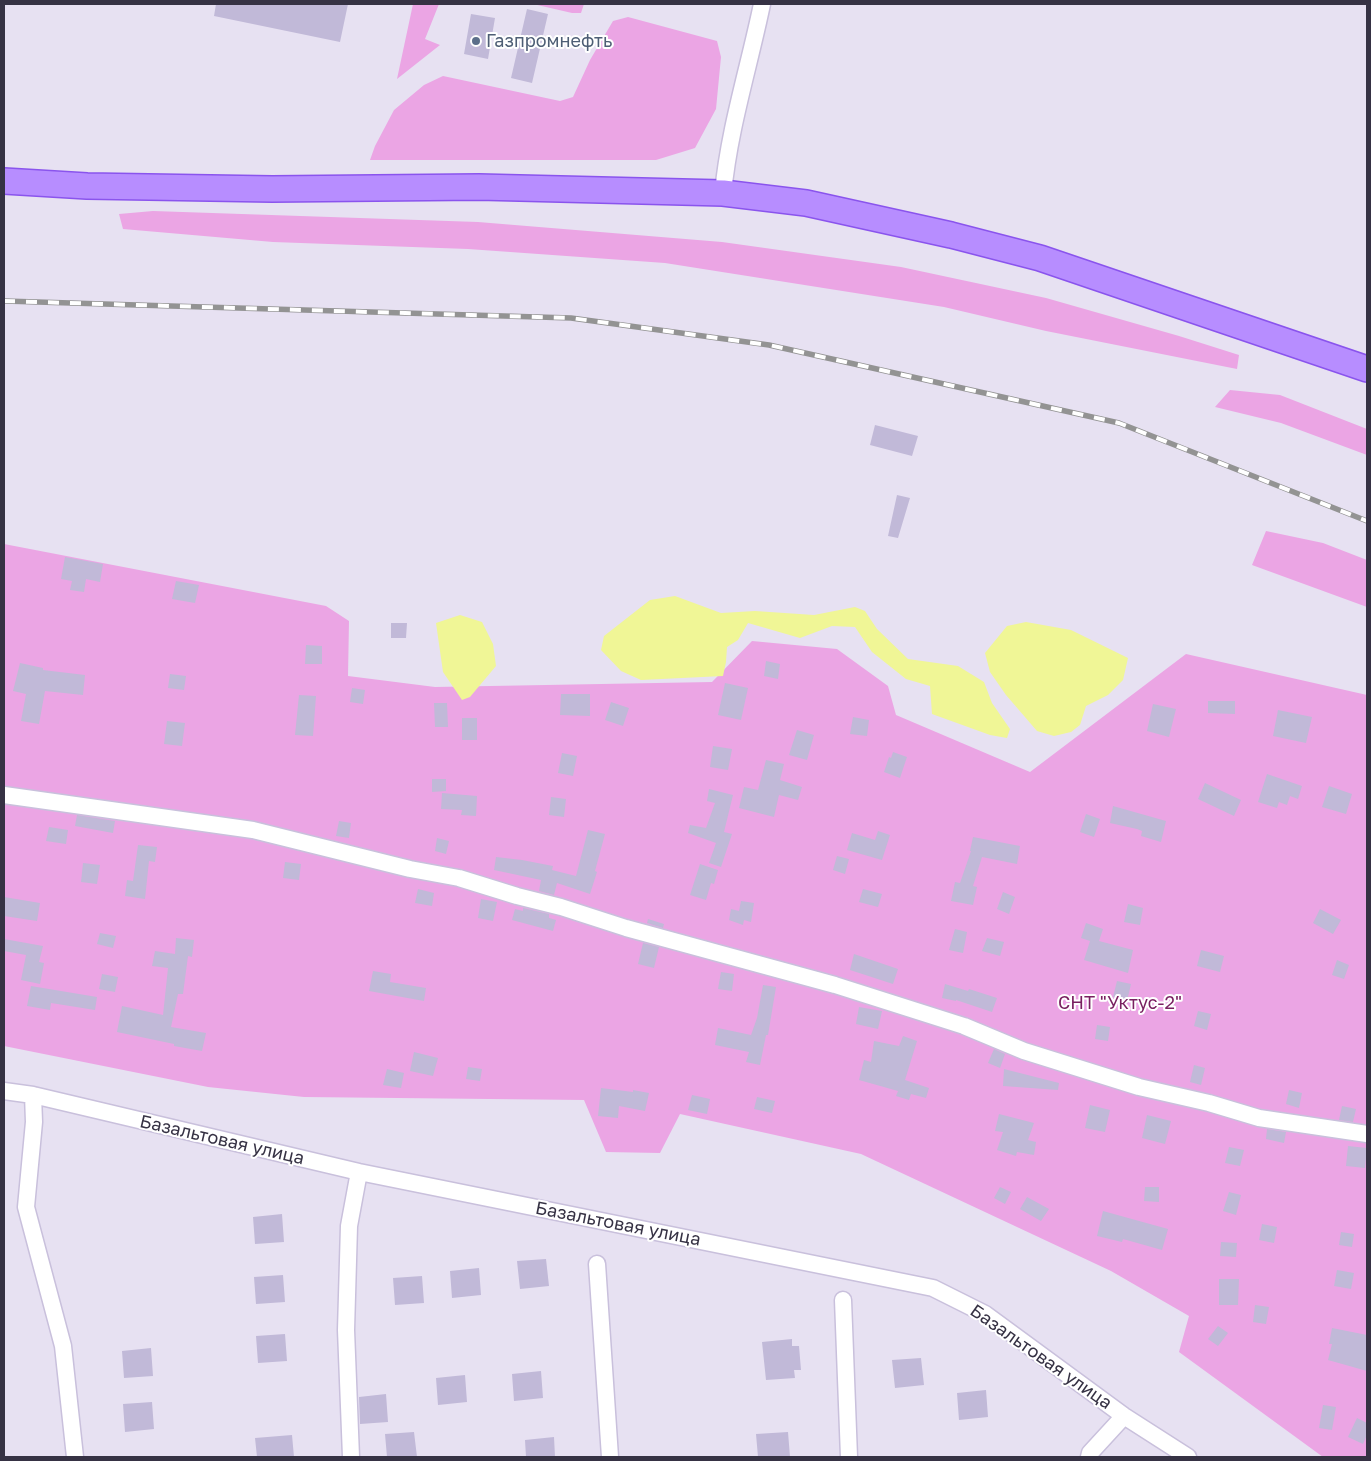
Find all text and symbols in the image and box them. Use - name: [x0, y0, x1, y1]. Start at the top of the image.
- place label: Газпромнефть: [486, 30, 612, 52]
- marker: Газпромнефть: [470, 35, 482, 47]
- park label: СНТ "Уктус-2": [1058, 992, 1182, 1014]
- street label: Базальтовая улица: [138, 1111, 306, 1169]
- street label: Базальтовая улица: [533, 1197, 703, 1251]
- street label: Базальтовая улица: [966, 1300, 1116, 1414]

